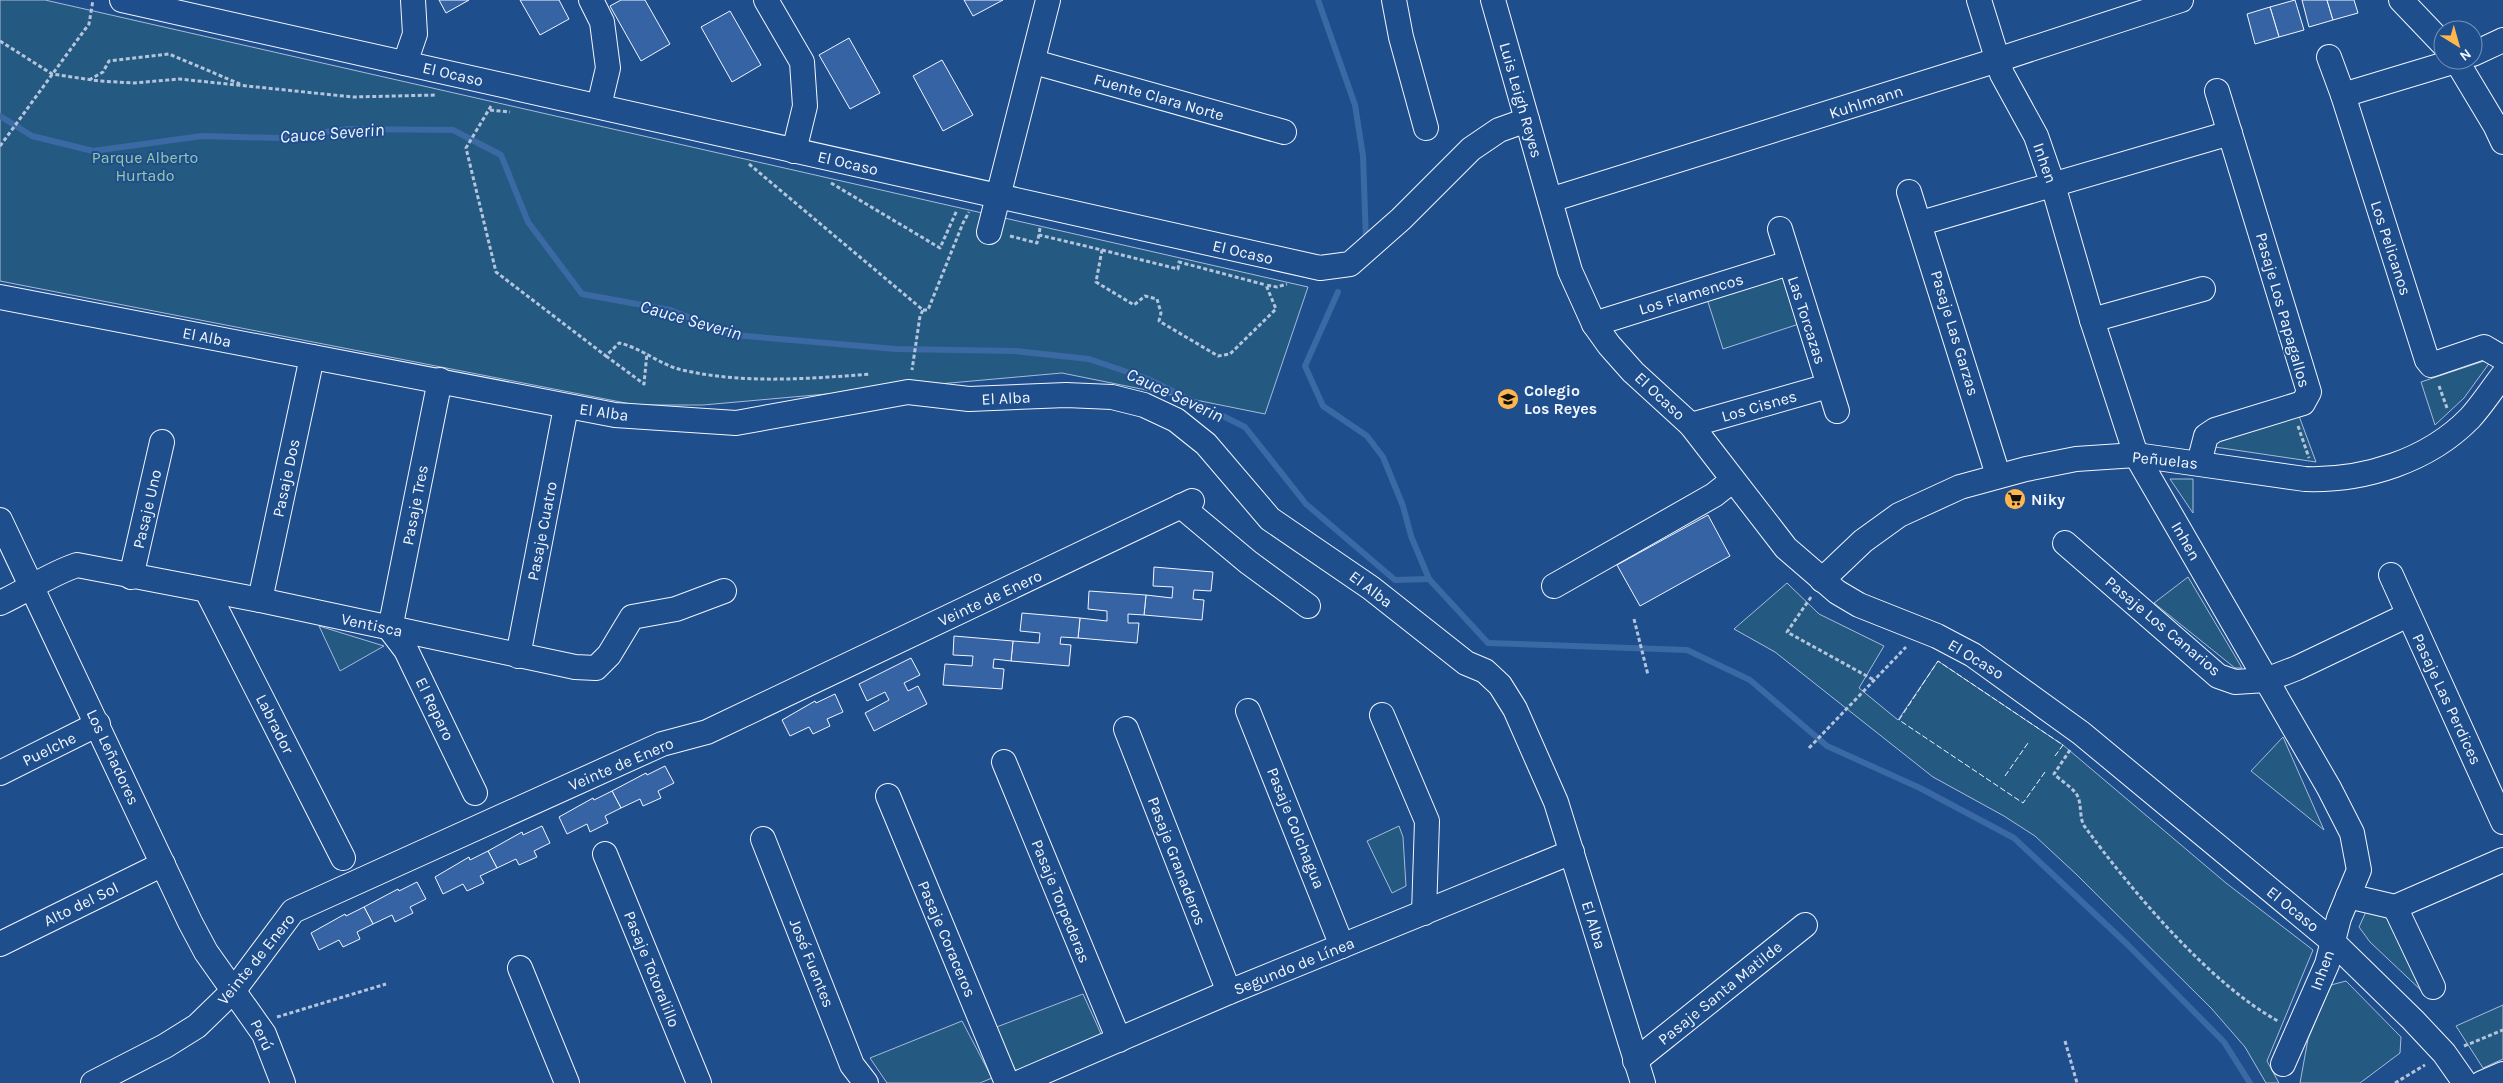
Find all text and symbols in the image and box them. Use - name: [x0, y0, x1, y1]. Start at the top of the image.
- north arrow: [2433, 20, 2483, 70]
- street label: Luis Leigh Reyes: [1495, 40, 1547, 160]
- text: N: [2456, 45, 2475, 65]
- street label: El Ocaso: [421, 58, 485, 90]
- street label: Fuente Clara Norte: [1092, 69, 1226, 125]
- street label: Kuhlmann: [1827, 81, 1905, 123]
- water label: Cauce Severin: [279, 118, 385, 148]
- street label: Inhen: [2029, 140, 2061, 186]
- street label: El Ocaso: [816, 147, 880, 179]
- park label: Parque Alberto Hurtado: [92, 148, 198, 185]
- street label: Los Pelicanos: [2367, 198, 2415, 298]
- street label: Pasaje Los Papagallos: [2252, 230, 2314, 390]
- street label: El Ocaso: [1211, 236, 1275, 268]
- street label: Pasaje Las Garzas: [1927, 268, 1983, 398]
- street label: Los Flamencos: [1636, 269, 1746, 319]
- street label: Las Torcazas: [1784, 273, 1830, 367]
- water label: Cauce Severin: [638, 295, 744, 345]
- street label: El Alba: [181, 323, 233, 351]
- water label: Cauce Severin: [1123, 363, 1227, 427]
- street label: El Ocaso: [1631, 368, 1689, 424]
- place label: Colegio Los Reyes: [1524, 381, 1597, 418]
- street label: Los Cisnes: [1719, 386, 1799, 426]
- street label: El Alba: [981, 387, 1031, 409]
- school or university icon: Colegio Los Reyes: [1496, 387, 1520, 411]
- street label: El Alba: [578, 399, 630, 425]
- street label: Pasaje Dos: [268, 437, 304, 519]
- street label: Peñuelas: [2131, 447, 2199, 473]
- street label: Pasaje Tres: [398, 463, 432, 547]
- street label: Pasaje Uno: [129, 468, 165, 550]
- street label: Pasaje Cuatro: [523, 480, 561, 582]
- supermarket icon: Niky: [2003, 487, 2027, 511]
- place label: Niky: [2031, 490, 2065, 509]
- street label: Inhen: [2167, 518, 2205, 564]
- street label: Veinte de Enero: [935, 566, 1045, 630]
- street label: El Alba: [1346, 567, 1396, 611]
- street label: Pasaje Los Canarios: [2101, 572, 2225, 680]
- street label: Ventisca: [339, 609, 405, 641]
- street label: Pasaje Las Perdices: [2408, 630, 2486, 768]
- street label: El Ocaso: [1945, 635, 2007, 683]
- street label: El Reparo: [412, 674, 458, 744]
- street label: Labrador: [252, 691, 298, 757]
- street label: Los Leñadores: [83, 706, 143, 808]
- street label: Puelche: [19, 728, 79, 770]
- street label: Veinte de Enero: [566, 733, 676, 795]
- street label: Pasaje Colchagua: [1263, 765, 1329, 891]
- street label: Pasaje Granaderos: [1144, 794, 1210, 928]
- street label: Pasaje Torpederas: [1028, 837, 1094, 965]
- street label: Alto del Sol: [40, 878, 122, 930]
- street label: Pasaje Coraceros: [914, 878, 980, 1000]
- street label: El Ocaso: [2263, 882, 2323, 936]
- street label: El Alba: [1578, 899, 1610, 951]
- street label: Pasaje Totoralillo: [620, 908, 684, 1030]
- street label: Veinte de Enero: [213, 909, 299, 1009]
- street label: José Fuentes: [786, 916, 838, 1010]
- street label: Segundo de Línea: [1231, 933, 1357, 999]
- street label: Pasaje Santa Matilde: [1654, 937, 1786, 1049]
- street label: Inhen: [2306, 947, 2338, 993]
- street label: Perú: [246, 1016, 278, 1054]

